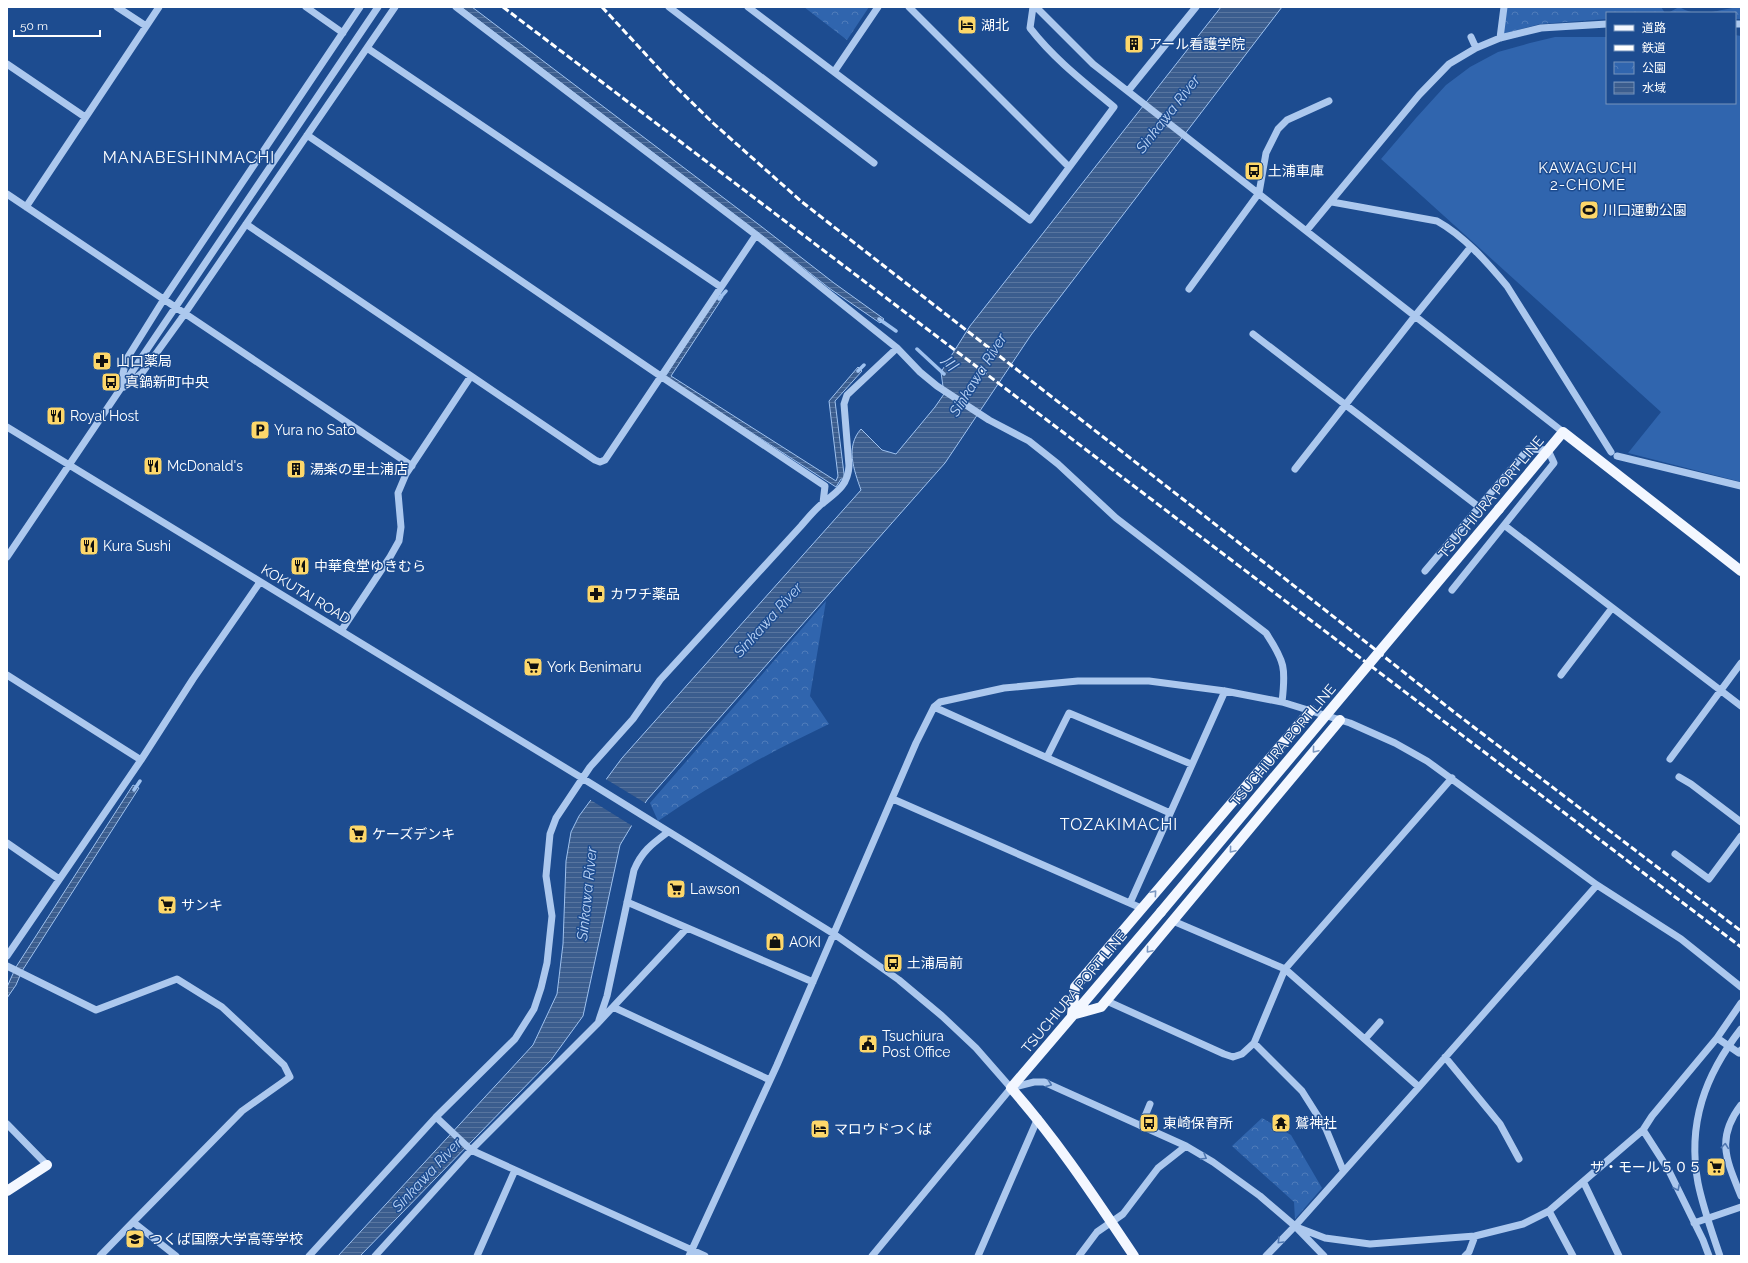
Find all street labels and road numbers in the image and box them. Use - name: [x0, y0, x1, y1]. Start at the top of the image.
- street label: TSUCHIURA PORT LINE: [1435, 433, 1547, 561]
- street label: KOKUTAI ROAD: [258, 561, 354, 627]
- street label: TSUCHIURA PORT LINE: [1227, 681, 1339, 809]
- street label: TSUCHIURA PORT LINE: [1018, 928, 1130, 1056]

